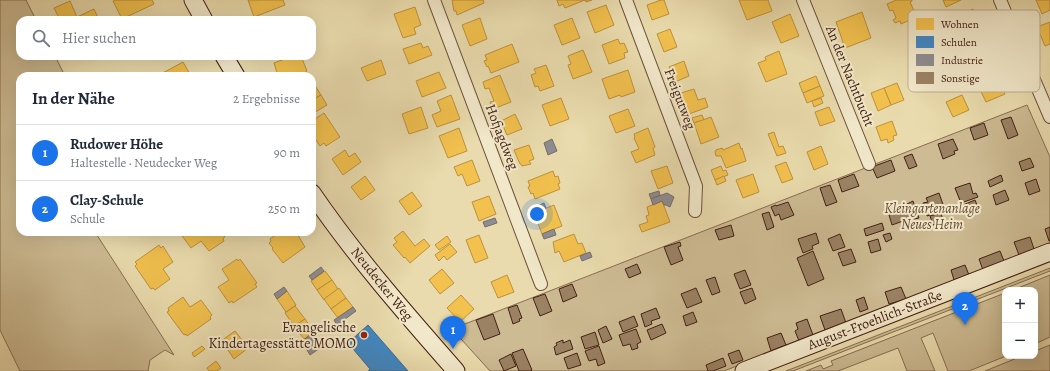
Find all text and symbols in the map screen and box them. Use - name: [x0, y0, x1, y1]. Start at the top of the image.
- legend: [908, 10, 1040, 92]
- search box: [16, 16, 316, 60]
- text: Wohnen: [940, 17, 979, 32]
- street label: An der Nachtbucht: [821, 22, 879, 130]
- icon: search: [30, 27, 52, 49]
- text: Hier suchen: [62, 28, 136, 48]
- text: Schulen: [941, 35, 977, 50]
- text: Industrie: [941, 53, 983, 68]
- street label: Freigutweg: [660, 66, 700, 132]
- text: Sonstige: [941, 71, 980, 86]
- text: In der Nähe: [32, 87, 115, 110]
- text: 2 Ergebnisse: [233, 90, 300, 107]
- street label: Hofjagdweg: [481, 101, 523, 173]
- text: Rudower Höhe: [70, 134, 163, 154]
- text: 1: [43, 144, 47, 161]
- text: 90 m: [274, 144, 300, 161]
- text: Haltestelle · Neudecker Weg: [70, 154, 217, 171]
- text: Clay-Schule: [70, 190, 144, 210]
- park label: Kleingartenanlage Neues Heim: [884, 199, 980, 234]
- text: 2: [42, 200, 48, 217]
- text: 250 m: [268, 200, 300, 217]
- your location: [527, 204, 547, 224]
- text: Schule: [70, 210, 105, 227]
- street label: Neudecker Weg: [346, 243, 418, 325]
- street label: August-Froehlich-Straße: [804, 286, 945, 355]
- map controls: [1002, 287, 1038, 359]
- button: +: [1002, 287, 1038, 323]
- pin: 2: [952, 292, 978, 325]
- pin: 1: [440, 316, 466, 349]
- place label: Evangelische Kindertagesstätte MOMO: [209, 318, 356, 353]
- button: −: [1002, 323, 1038, 359]
- marker: Evangelische Kindertagesstätte MOMO: [359, 330, 369, 340]

